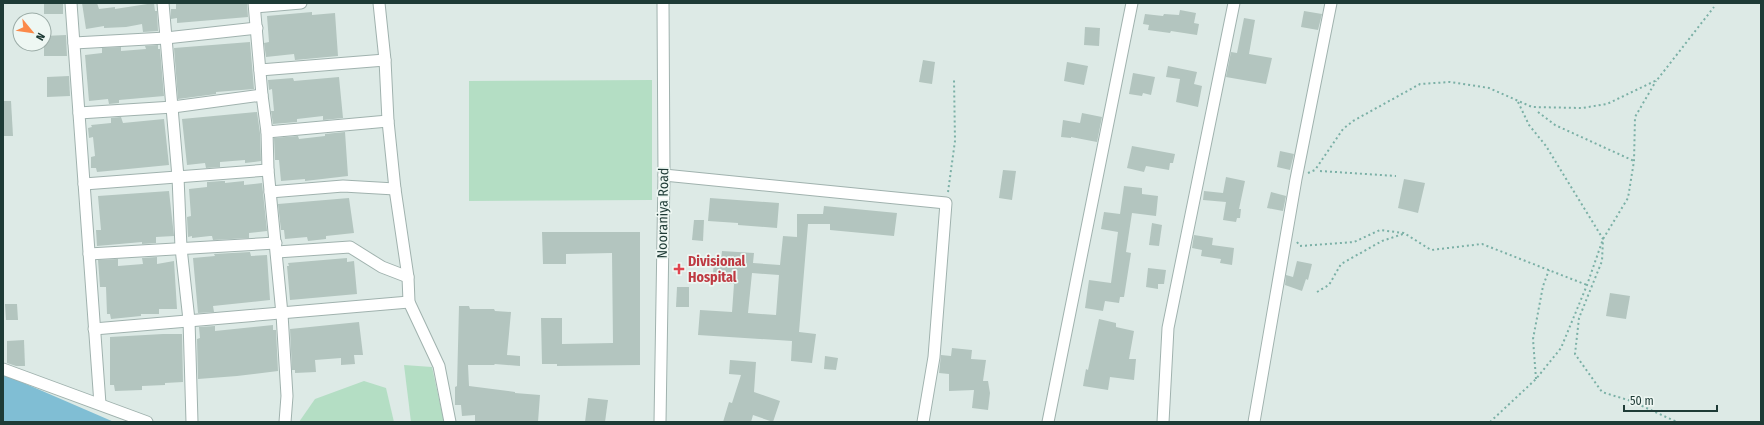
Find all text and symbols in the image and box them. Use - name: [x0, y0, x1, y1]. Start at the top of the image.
- north arrow: [12, 12, 52, 52]
- text: N: [33, 31, 48, 43]
- street label: Nooraniya Road: [654, 168, 672, 258]
- place label: Divisional Hospital: [688, 253, 746, 286]
- marker: Divisional Hospital: [673, 263, 685, 275]
- scale bar: [1624, 387, 1717, 413]
- text: 50 m: [1630, 394, 1654, 408]

